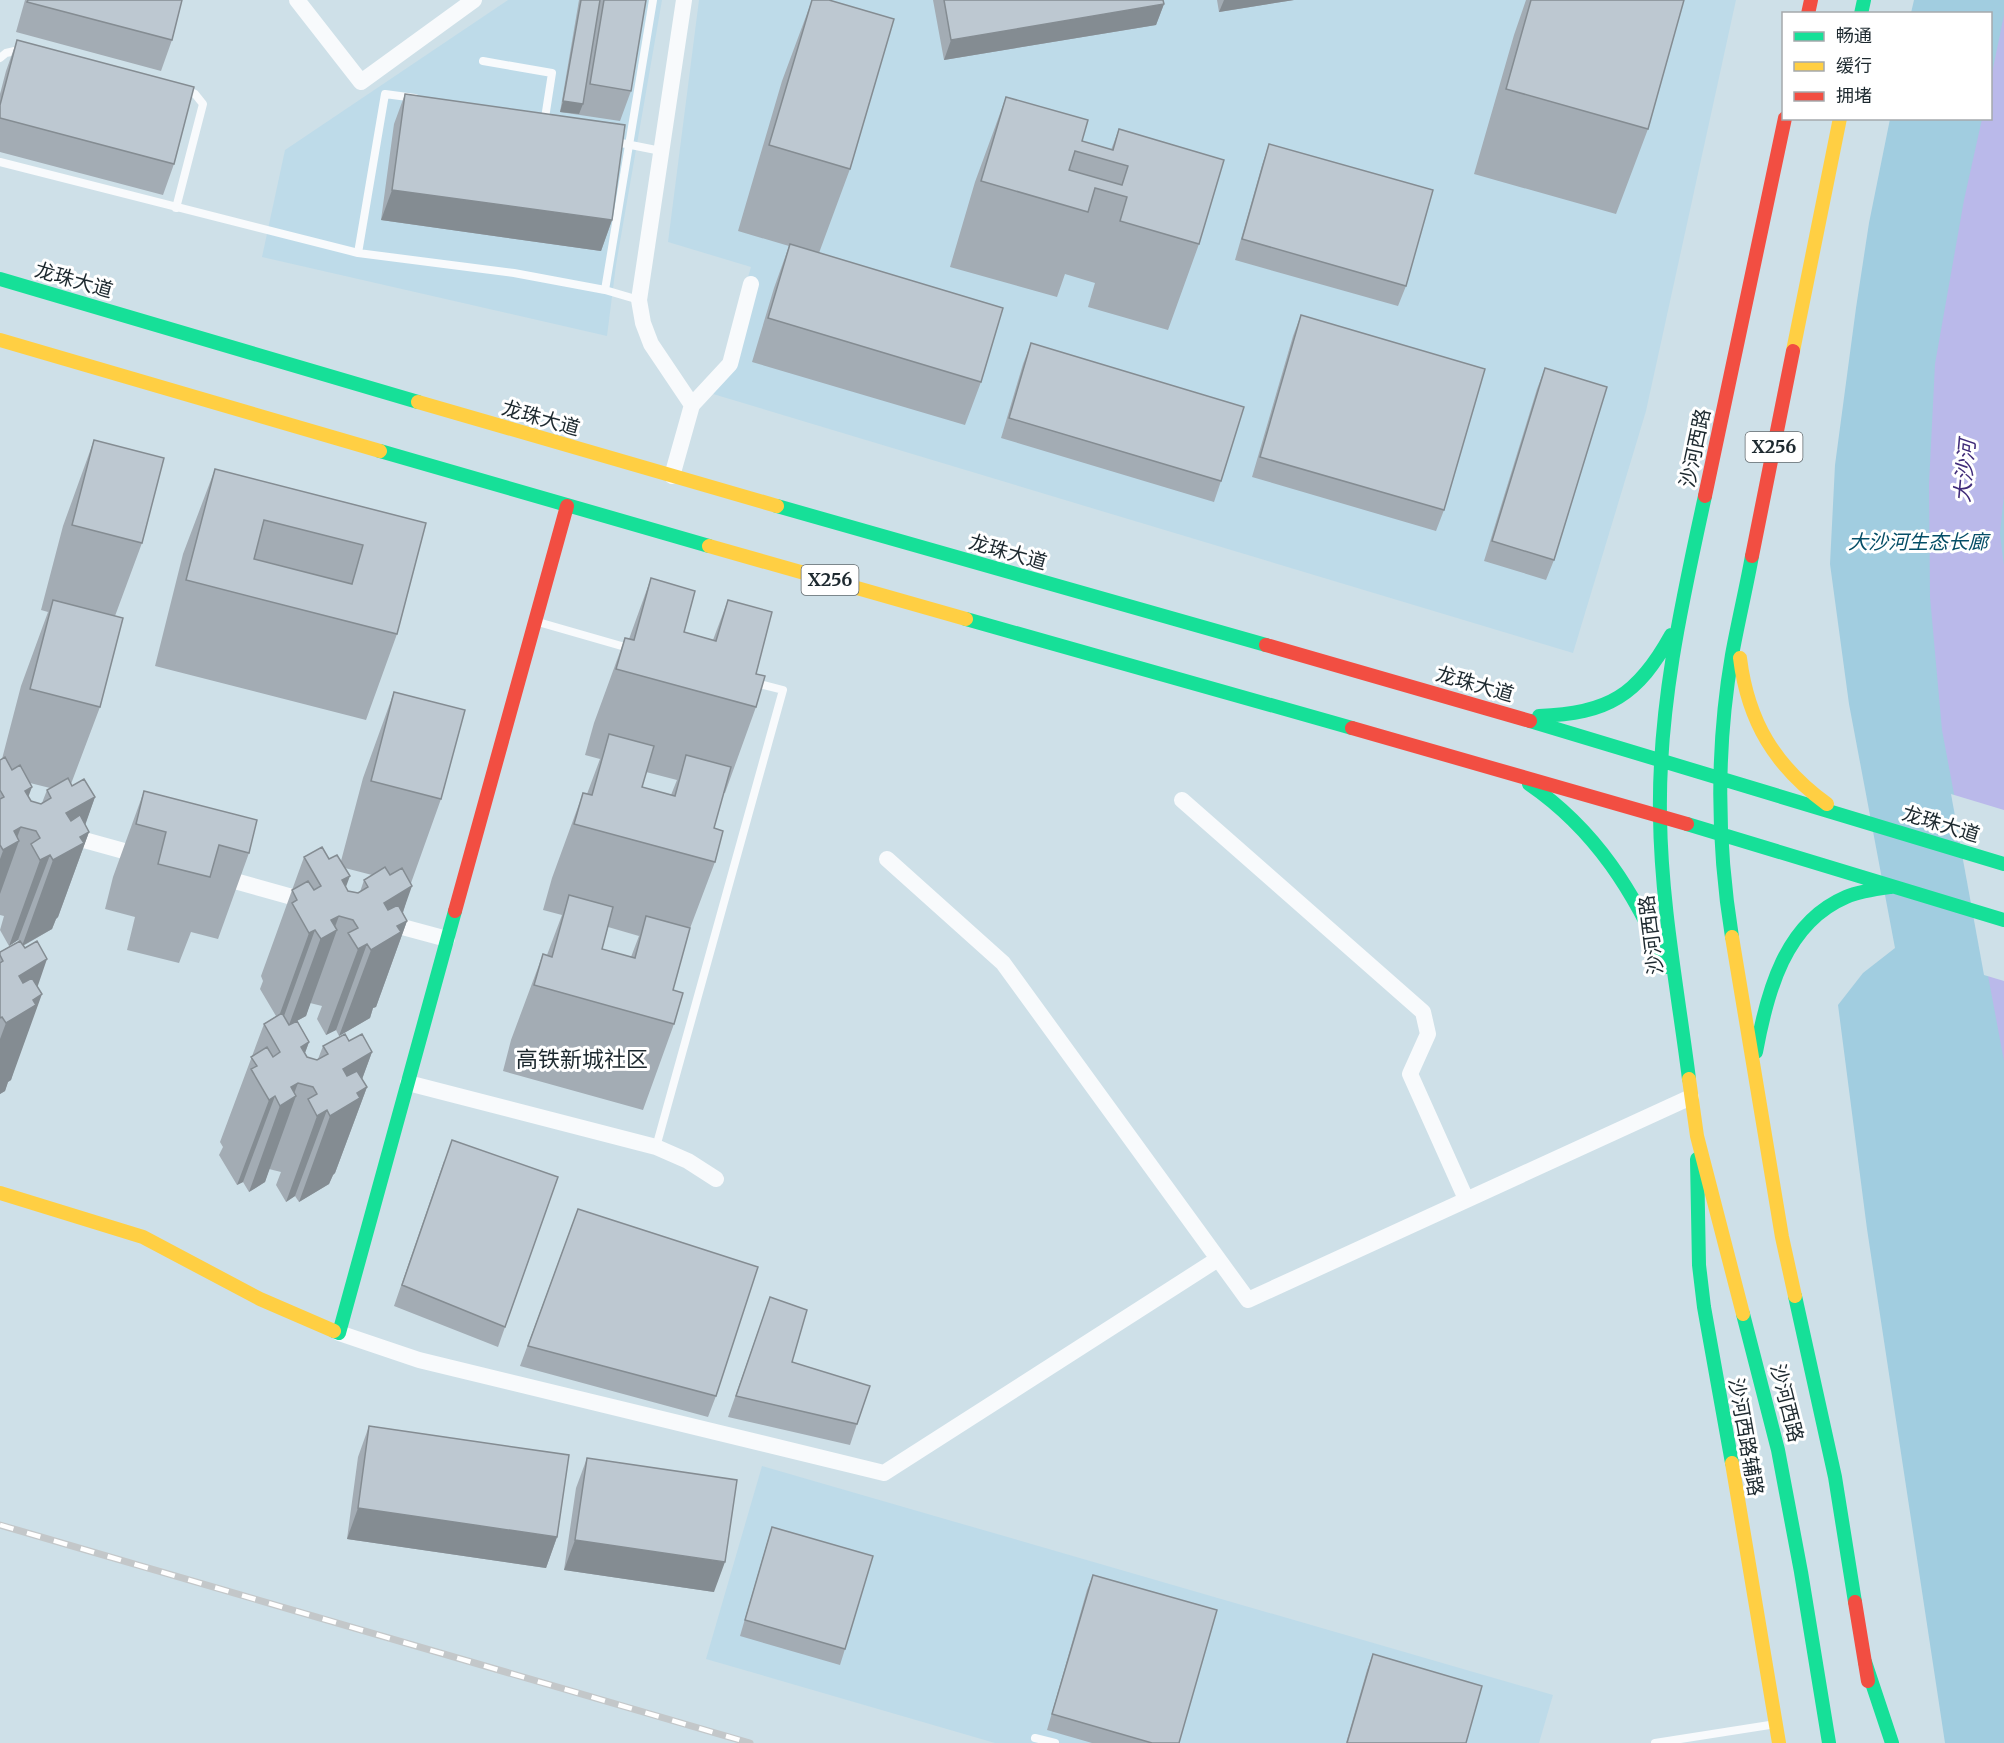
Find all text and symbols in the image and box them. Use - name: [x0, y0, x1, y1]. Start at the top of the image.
- legend: [1782, 12, 1992, 120]
- text: 畅通: [1836, 24, 1872, 47]
- text: 缓行: [1836, 54, 1872, 77]
- text: 拥堵: [1836, 84, 1872, 107]
- street label: 龙珠大道: [32, 256, 116, 303]
- street label: 龙珠大道: [499, 394, 583, 441]
- street label: 沙河西路: [1674, 406, 1715, 490]
- road number: X256: [1746, 432, 1802, 462]
- water label: 大沙河: [1948, 434, 1981, 504]
- street label: 龙珠大道: [966, 528, 1050, 575]
- park label: 大沙河生态长廊: [1848, 529, 1991, 554]
- road number: X256: [802, 565, 858, 595]
- street label: 龙珠大道: [1433, 660, 1517, 707]
- street label: 龙珠大道: [1899, 800, 1983, 847]
- street label: 沙河西路: [1633, 894, 1668, 976]
- district label: 高铁新城社区: [516, 1045, 648, 1073]
- street label: 沙河西路: [1766, 1361, 1809, 1445]
- street label: 沙河西路辅路: [1724, 1376, 1769, 1498]

